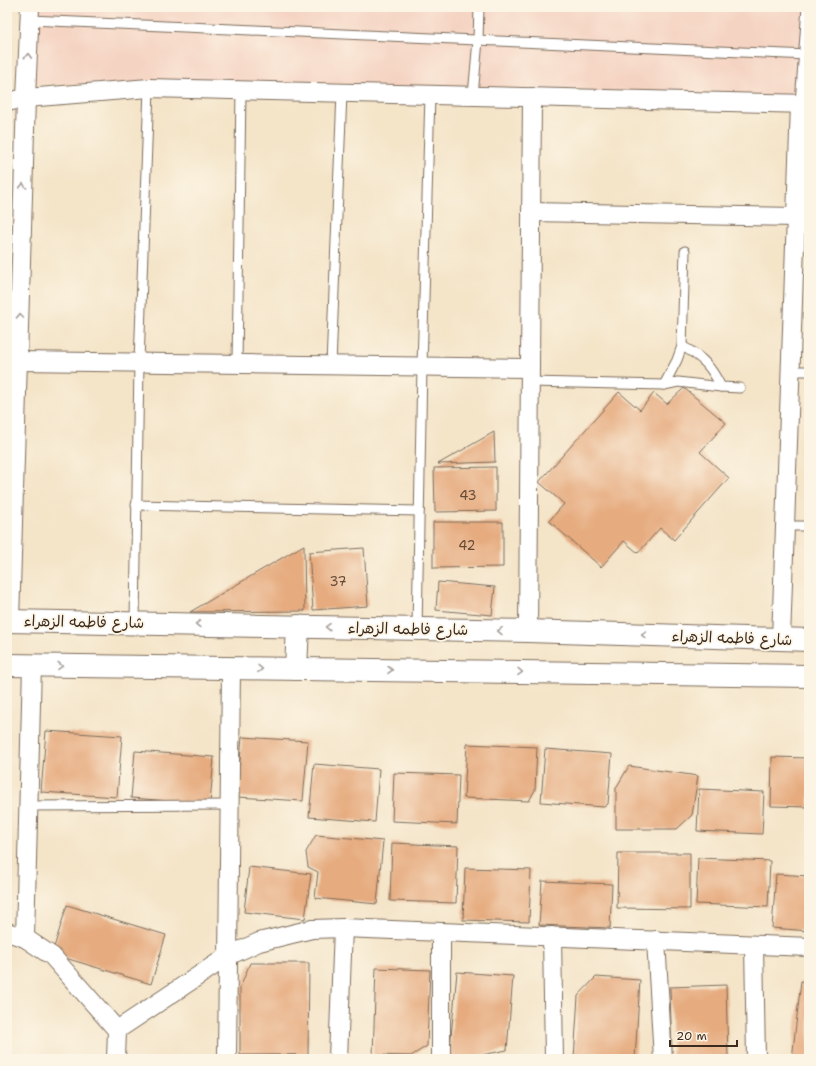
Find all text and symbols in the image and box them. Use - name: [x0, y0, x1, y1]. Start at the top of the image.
- one-way arrow: [23, 53, 32, 59]
- one-way arrow: [19, 183, 27, 189]
- one-way arrow: [15, 313, 24, 319]
- house number: 43: [459, 487, 477, 504]
- house number: 42: [458, 537, 476, 554]
- house number: 37: [329, 573, 347, 590]
- street label: شارع فاطمه الزهراء: [24, 611, 144, 633]
- street label: شارع فاطمه الزهراء: [348, 618, 468, 640]
- one-way arrow: [195, 620, 201, 628]
- one-way arrow: [325, 623, 331, 631]
- street label: شارع فاطمه الزهراء: [671, 626, 793, 650]
- one-way arrow: [497, 627, 503, 635]
- one-way arrow: [641, 631, 647, 639]
- one-way arrow: [57, 662, 63, 670]
- one-way arrow: [257, 665, 263, 673]
- one-way arrow: [387, 666, 393, 674]
- one-way arrow: [517, 668, 523, 676]
- scale bar: [670, 1022, 737, 1048]
- text: 20 m: [676, 1028, 707, 1044]

